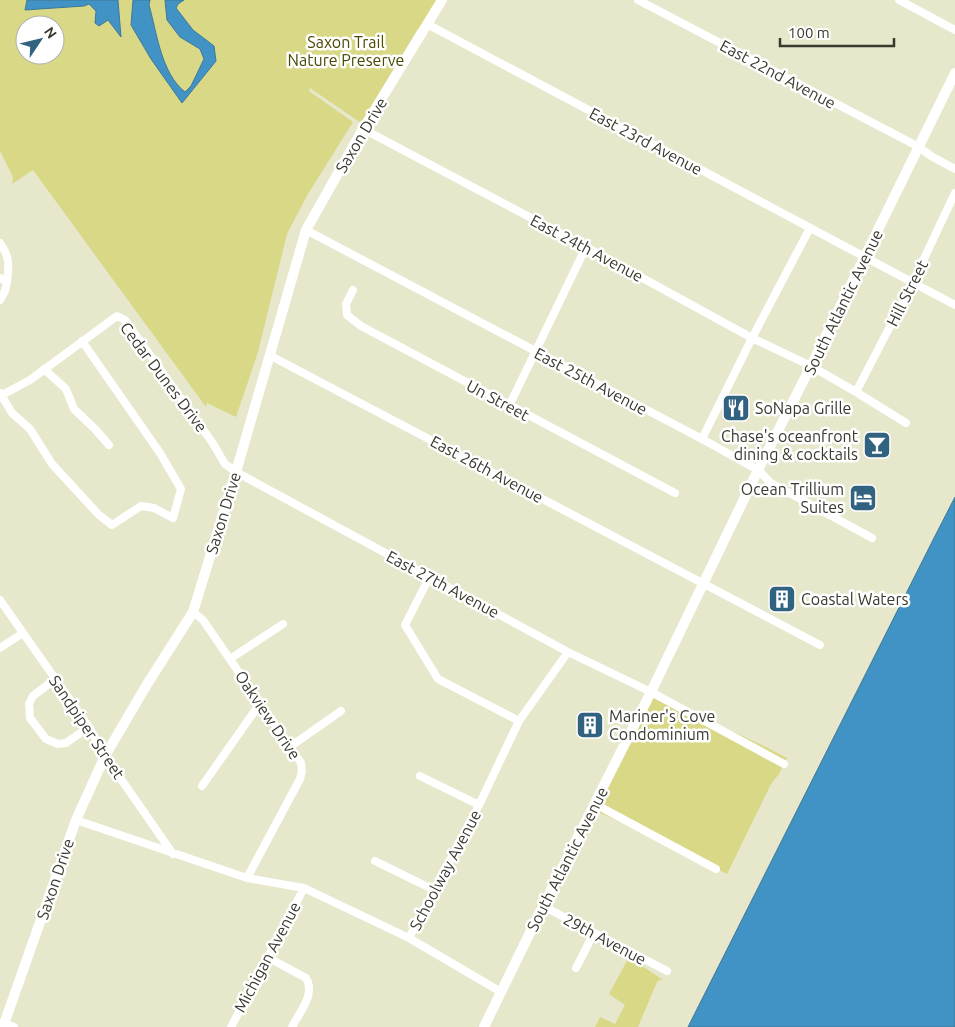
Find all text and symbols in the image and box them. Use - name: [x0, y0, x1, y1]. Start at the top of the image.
- north arrow: [15, 15, 65, 65]
- scale bar: [780, 15, 894, 47]
- text: N: [41, 24, 60, 41]
- text: 100 m: [788, 24, 830, 41]
- park label: Saxon Trail Nature Preserve: [288, 33, 404, 69]
- street label: East 22nd Avenue: [717, 36, 839, 112]
- street label: Saxon Drive: [332, 94, 390, 176]
- street label: East 23rd Avenue: [587, 104, 705, 178]
- street label: East 24th Avenue: [528, 211, 646, 285]
- street label: South Atlantic Avenue: [800, 226, 886, 378]
- street label: Hill Street: [883, 256, 932, 329]
- street label: Cedar Dunes Drive: [117, 319, 211, 435]
- street label: East 25th Avenue: [532, 344, 650, 418]
- street label: Un Street: [464, 376, 533, 424]
- restaurant icon: SoNapa Grille: [721, 393, 751, 423]
- place label: SoNapa Grille: [755, 399, 851, 417]
- place label: Chase's oceanfront dining & cocktails: [721, 427, 859, 463]
- bar icon: Chase's oceanfront dining & cocktails: [862, 430, 892, 460]
- street label: East 26th Avenue: [428, 432, 546, 506]
- street label: Saxon Drive: [202, 470, 244, 556]
- place label: Ocean Trillium Suites: [741, 480, 844, 516]
- hotel icon: Ocean Trillium Suites: [848, 483, 878, 513]
- street label: East 27th Avenue: [384, 547, 502, 621]
- building icon: Coastal Waters: [767, 584, 797, 614]
- place label: Coastal Waters: [801, 590, 909, 608]
- street label: Oakview Drive: [232, 667, 304, 763]
- street label: Sandpiper Street: [46, 672, 129, 783]
- place label: Mariner's Cove Condominium: [609, 707, 715, 743]
- building icon: Mariner's Cove Condominium: [575, 710, 605, 740]
- street label: South Atlantic Avenue: [523, 784, 611, 934]
- street label: Schoolway Avenue: [406, 807, 484, 933]
- street label: Saxon Drive: [33, 836, 77, 922]
- street label: Michigan Avenue: [230, 899, 304, 1015]
- street label: 29th Avenue: [561, 910, 649, 968]

